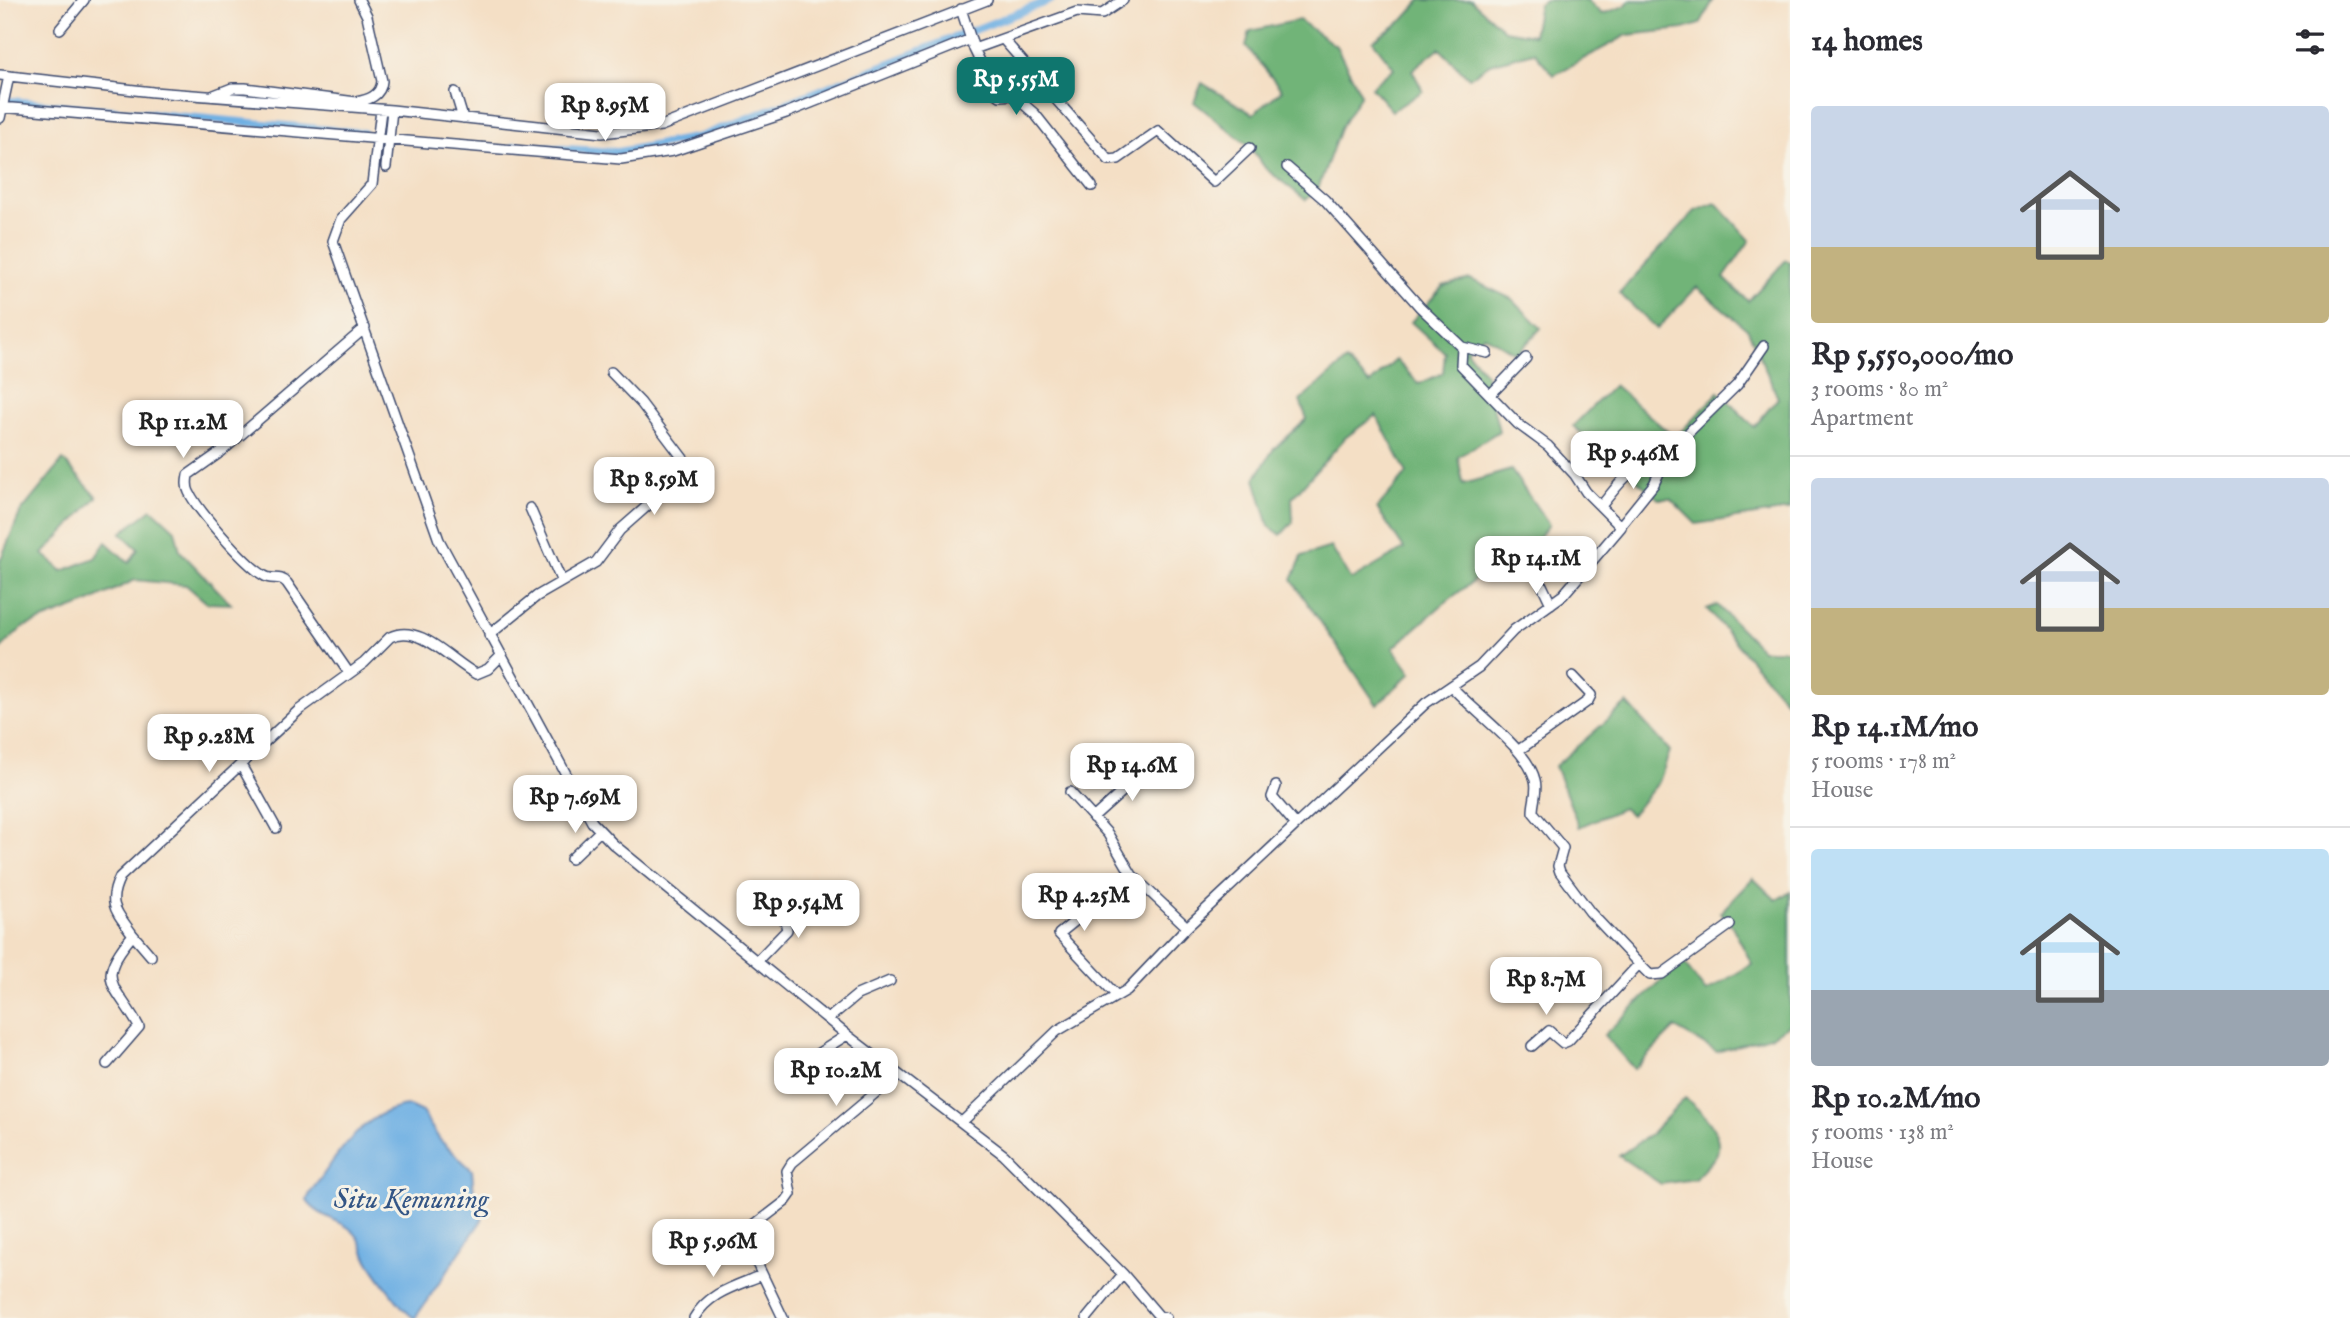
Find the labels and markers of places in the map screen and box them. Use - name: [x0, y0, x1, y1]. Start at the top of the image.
- pin: Rp 5.55M: [944, 58, 1088, 117]
- pin: Rp 8.95M: [533, 83, 677, 143]
- pin: Rp 11.2M: [111, 400, 255, 460]
- pin: Rp 9.46M: [1561, 432, 1705, 491]
- pin: Rp 8.59M: [582, 458, 726, 517]
- pin: Rp 14.1M: [1464, 536, 1608, 596]
- pin: Rp 9.28M: [137, 714, 281, 774]
- pin: Rp 14.6M: [1060, 744, 1204, 803]
- pin: Rp 7.69M: [503, 776, 647, 835]
- pin: Rp 4.25M: [1012, 874, 1156, 933]
- pin: Rp 9.54M: [726, 880, 870, 940]
- pin: Rp 8.7M: [1481, 958, 1611, 1017]
- pin: Rp 10.2M: [764, 1048, 908, 1108]
- pin: Rp 5.96M: [641, 1220, 785, 1279]

